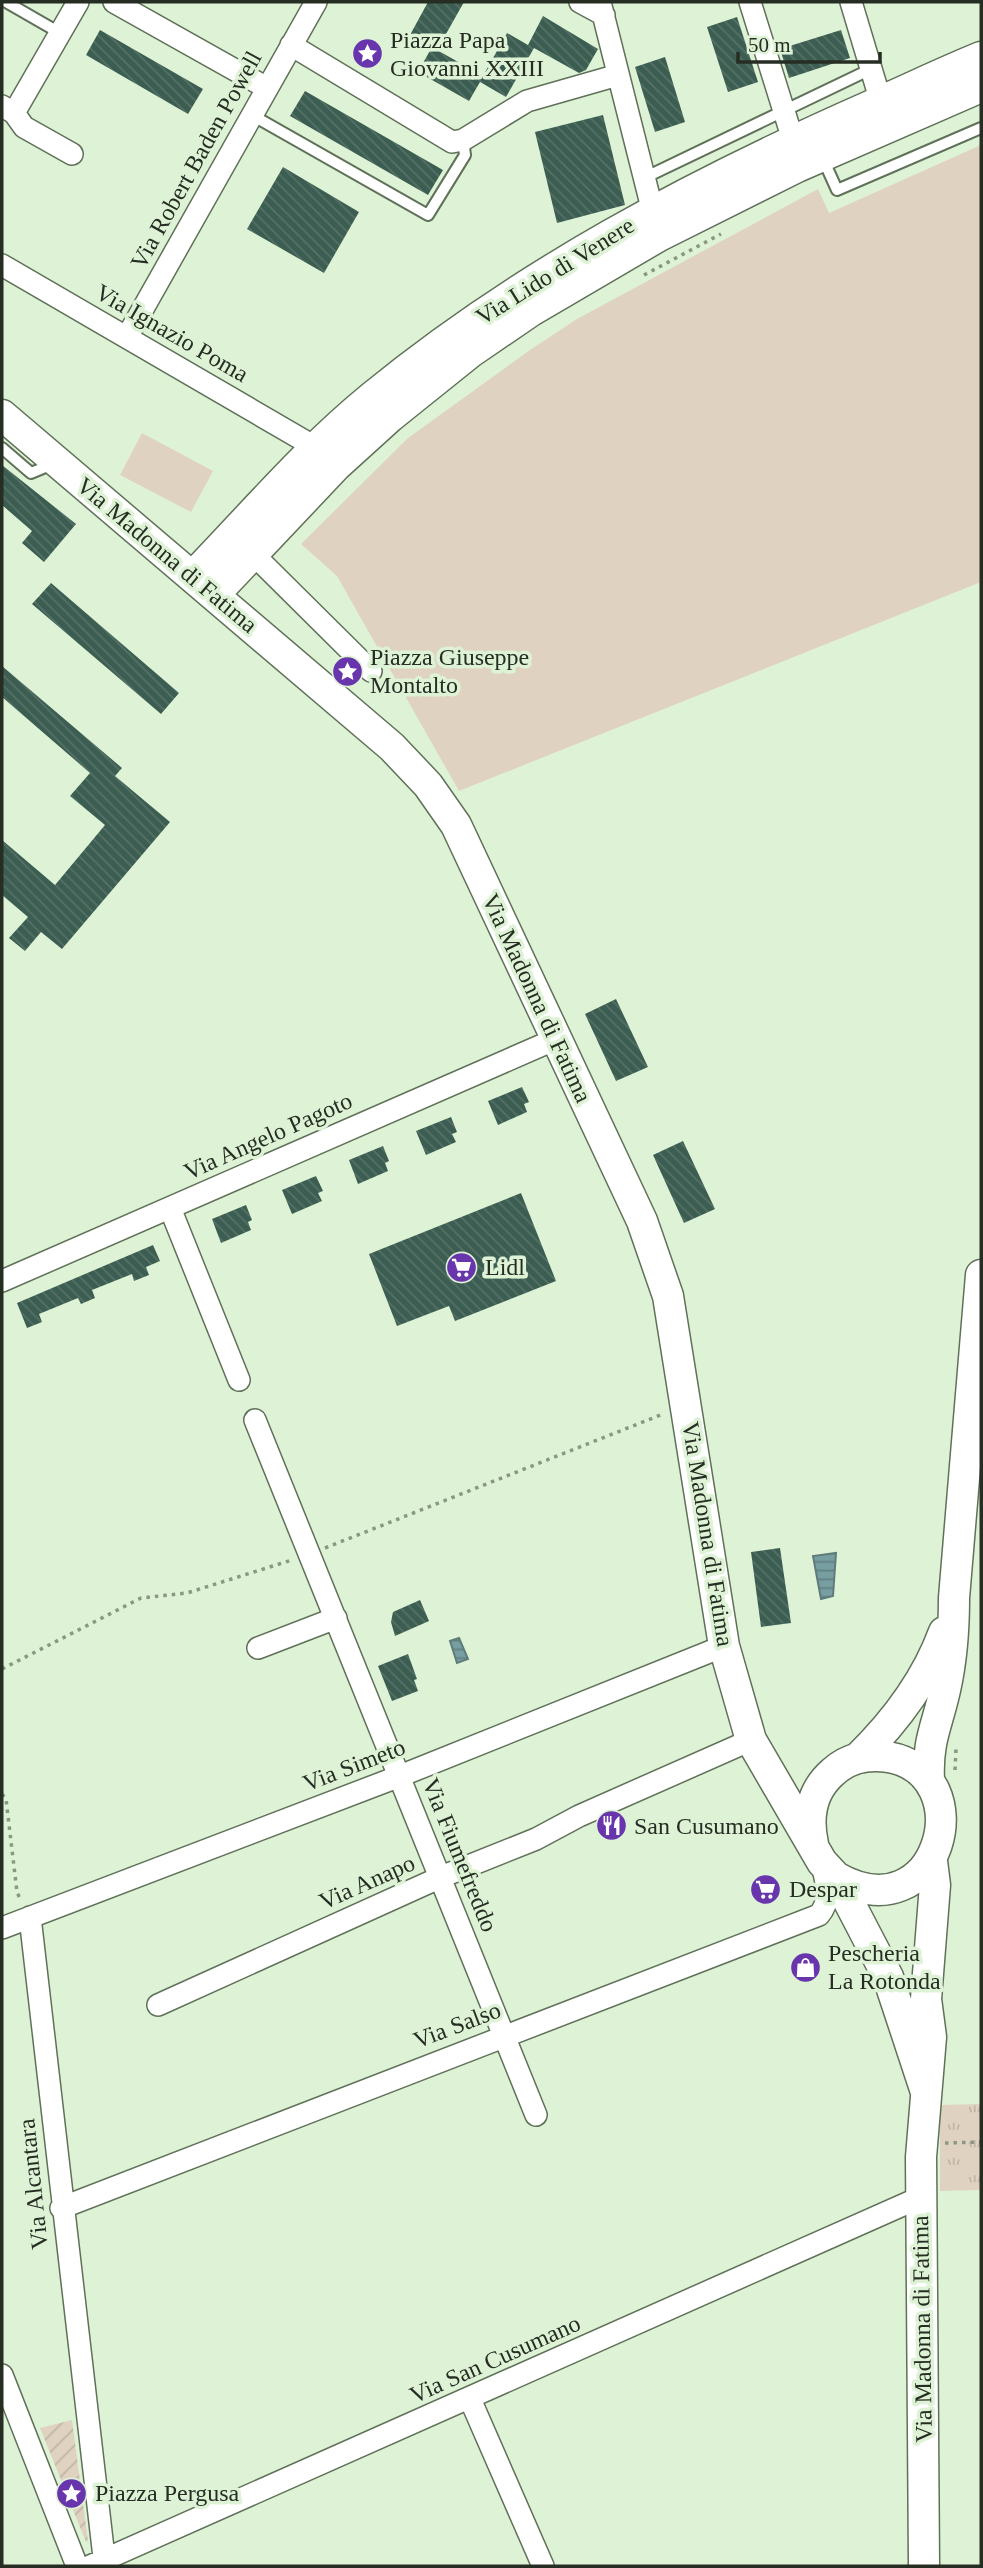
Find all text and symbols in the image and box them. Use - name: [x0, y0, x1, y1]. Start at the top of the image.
- scale bar: [738, 21, 880, 65]
- place label: Piazza Papa Giovanni XXIII: [390, 27, 544, 81]
- text: 50 m: [748, 33, 791, 57]
- place icon: Piazza Papa Giovanni XXIII: [350, 37, 384, 71]
- street label: Via Robert Baden Powell: [125, 46, 267, 273]
- street label: Via Lido di Venere: [471, 212, 639, 330]
- street label: Via Ignazio Poma: [91, 279, 253, 387]
- street label: Via Madonna di Fatima: [72, 472, 263, 638]
- place label: Piazza Giuseppe Montalto: [370, 644, 529, 698]
- place icon: Piazza Giuseppe Montalto: [330, 654, 364, 688]
- street label: Via Madonna di Fatima: [477, 890, 597, 1107]
- street label: Via Angelo Pagoto: [180, 1087, 356, 1185]
- supermarket icon: Lidl: [445, 1250, 479, 1284]
- place label: Lidl: [485, 1254, 525, 1280]
- street label: Via Madonna di Fatima: [677, 1420, 739, 1649]
- street label: Via Simeto: [299, 1734, 409, 1796]
- street label: Via Fiumefreddo: [417, 1774, 503, 1936]
- restaurant icon: San Cusumano: [594, 1809, 628, 1843]
- place label: San Cusumano: [634, 1813, 779, 1839]
- street label: Via Anapo: [315, 1849, 419, 1915]
- supermarket icon: Despar: [749, 1872, 783, 1906]
- place label: Despar: [789, 1876, 857, 1902]
- place label: Pescheria La Rotonda: [828, 1940, 941, 1994]
- shop icon: Pescheria La Rotonda: [788, 1950, 822, 1984]
- street label: Via Salso: [410, 1997, 504, 2053]
- street label: Via Alcantara: [13, 2117, 53, 2251]
- street label: Via Madonna di Fatima: [907, 2215, 937, 2443]
- street label: Via San Cusumano: [406, 2310, 584, 2408]
- place icon: Piazza Pergusa: [55, 2476, 89, 2510]
- place label: Piazza Pergusa: [95, 2480, 240, 2506]

